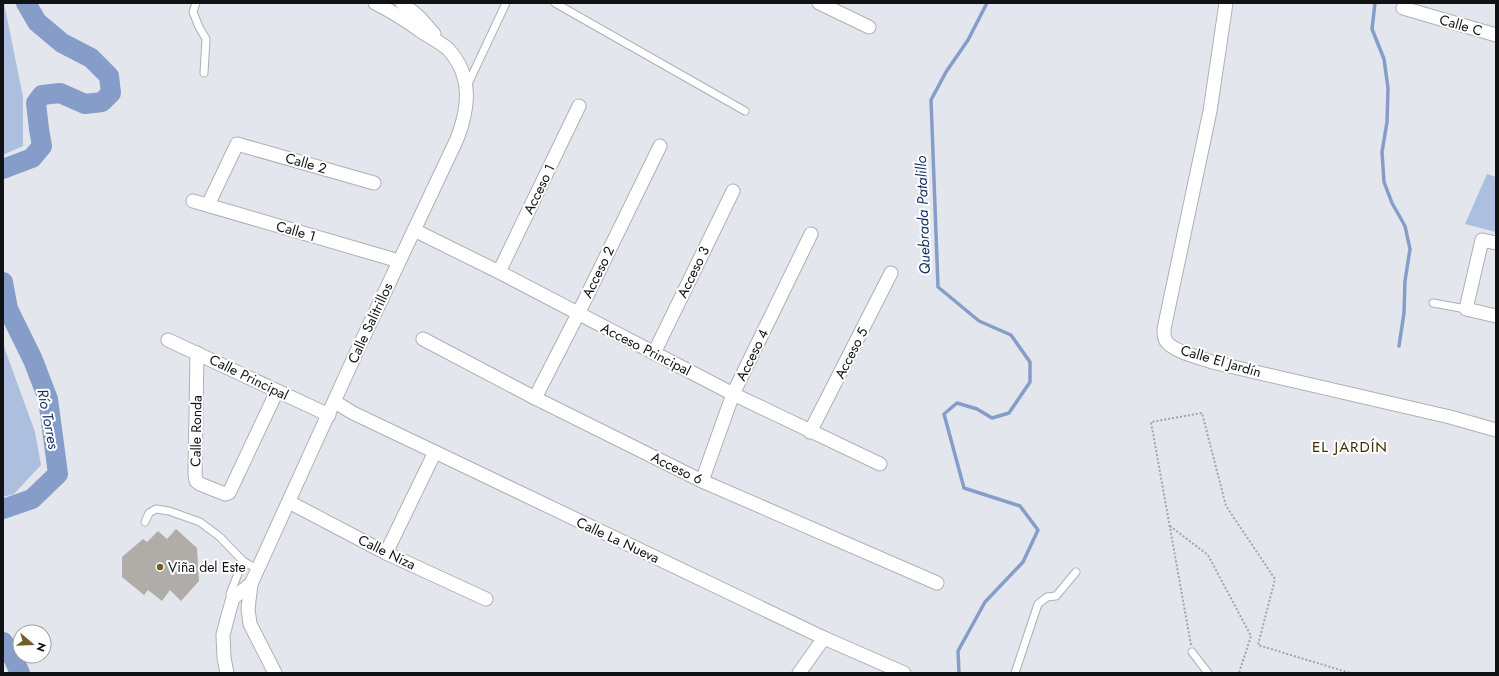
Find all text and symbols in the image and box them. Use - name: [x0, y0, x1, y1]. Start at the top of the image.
- street label: Calle C: [1437, 9, 1485, 41]
- street label: Calle 2: [283, 148, 329, 178]
- water label: Quebrada Patalillo: [910, 155, 936, 275]
- street label: Acceso 1: [518, 161, 560, 217]
- street label: Calle 1: [274, 216, 318, 246]
- street label: Acceso 2: [577, 243, 619, 301]
- street label: Acceso 3: [672, 243, 714, 301]
- street label: Calle Salitrillos: [343, 279, 398, 367]
- street label: Acceso Principal: [597, 318, 695, 380]
- street label: Acceso 5: [830, 324, 872, 382]
- street label: Acceso 4: [731, 326, 773, 384]
- street label: Calle El Jardín: [1178, 340, 1264, 382]
- street label: Calle Principal: [206, 349, 292, 405]
- water label: Río Torres: [31, 387, 65, 451]
- street label: Calle Ronda: [185, 395, 207, 467]
- district label: EL JARDÍN: [1312, 436, 1388, 458]
- street label: Acceso 6: [648, 447, 706, 489]
- street label: Calle La Nueva: [573, 512, 663, 568]
- street label: Calle Niza: [355, 529, 419, 575]
- place label: Viña del Este: [168, 557, 246, 577]
- marker: Viña del Este: [155, 562, 165, 572]
- north arrow: [12, 624, 52, 664]
- text: N: [32, 641, 50, 654]

